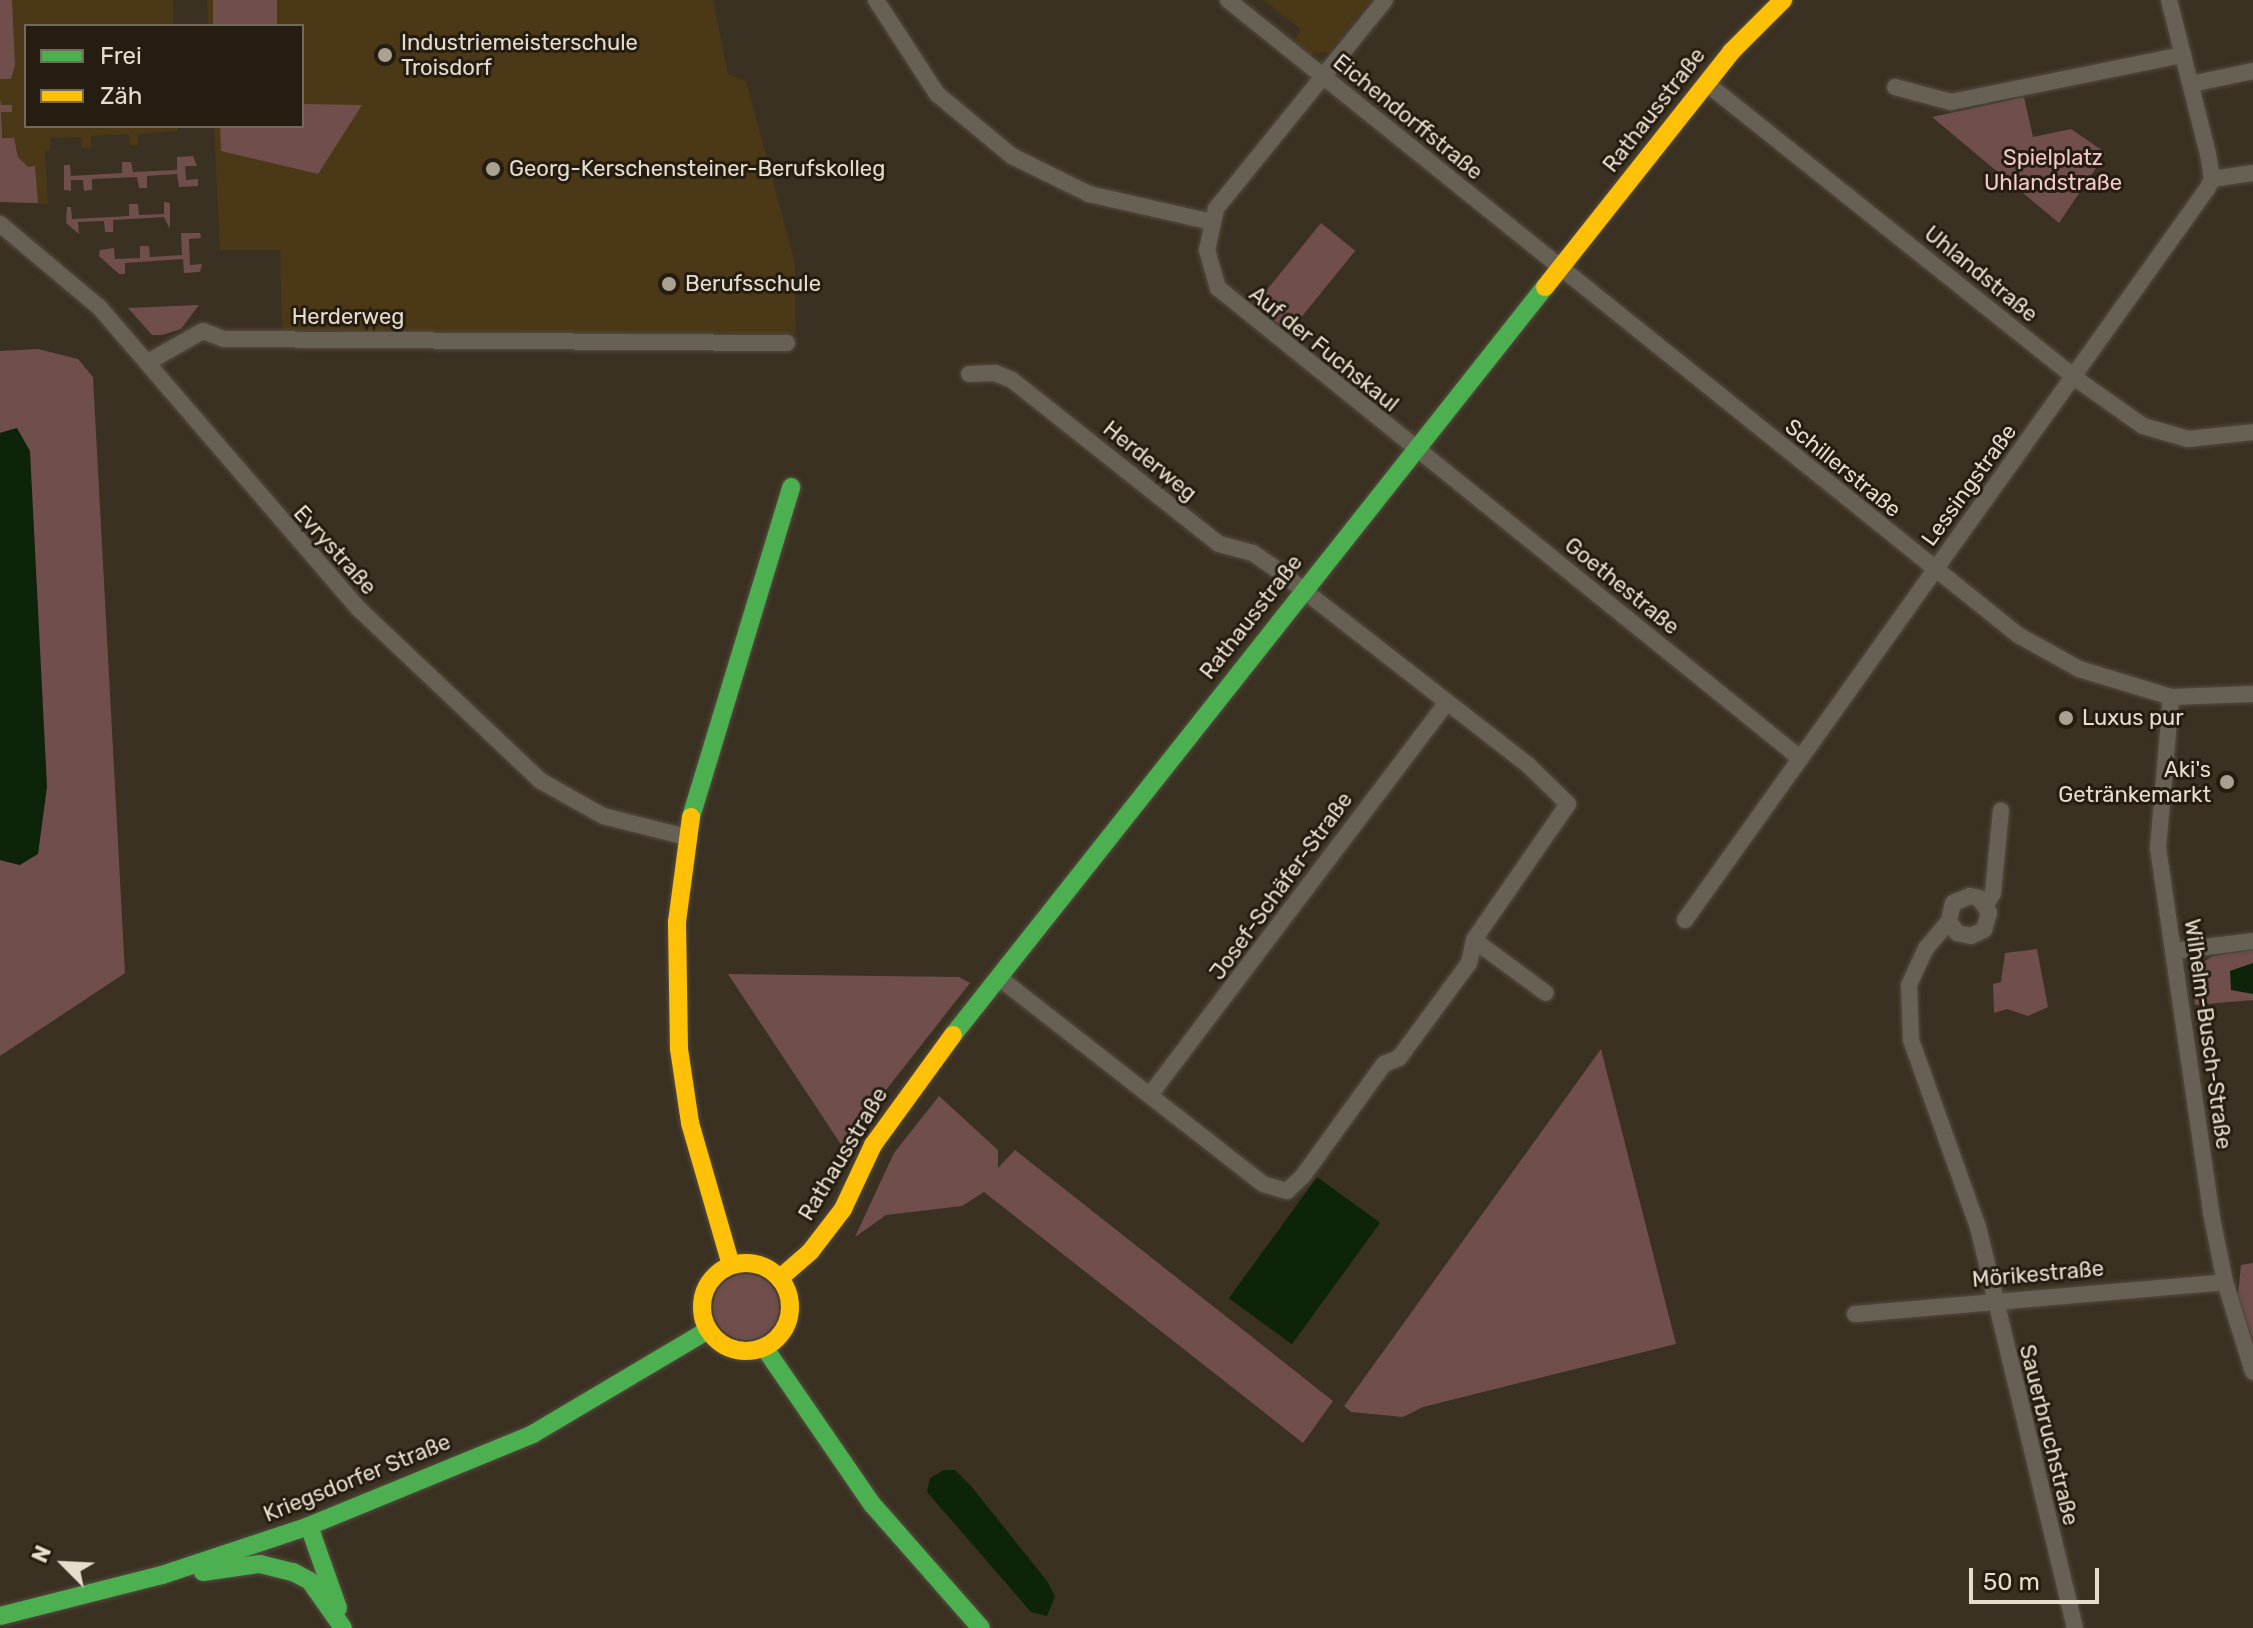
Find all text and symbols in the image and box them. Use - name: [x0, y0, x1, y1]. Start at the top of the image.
- legend: [24, 24, 304, 128]
- place label: Industriemeisterschule Troisdorf: [401, 29, 638, 80]
- text: Frei: [100, 42, 142, 70]
- street label: Rathausstraße: [1597, 43, 1711, 177]
- marker: Industriemeisterschule Troisdorf: [376, 46, 394, 64]
- street label: Eichendorffstraße: [1328, 49, 1488, 185]
- text: Zäh: [100, 82, 142, 110]
- park label: Spielplatz Uhlandstraße: [1984, 144, 2122, 196]
- place label: Georg-Kerschensteiner-Berufskolleg: [509, 156, 885, 182]
- marker: Georg-Kerschensteiner-Berufskolleg: [484, 160, 502, 178]
- street label: Uhlandstraße: [1919, 220, 2043, 328]
- place label: Berufsschule: [685, 271, 821, 297]
- marker: Berufsschule: [660, 275, 678, 293]
- street label: Auf der Fuchskaul: [1244, 280, 1404, 418]
- street label: Herderweg: [292, 304, 404, 330]
- street label: Schillerstraße: [1780, 413, 1906, 523]
- street label: Herderweg: [1098, 415, 1202, 507]
- street label: Lessingstraße: [1916, 419, 2022, 551]
- street label: Evrystraße: [288, 500, 382, 600]
- street label: Goethestraße: [1559, 532, 1685, 640]
- street label: Rathausstraße: [1194, 550, 1308, 684]
- place label: Luxus pur: [2082, 705, 2184, 731]
- marker: Luxus pur: [2057, 709, 2075, 727]
- place label: Aki's Getränkemarkt: [2058, 756, 2211, 808]
- marker: Aki's Getränkemarkt: [2218, 773, 2236, 791]
- street label: Josef-Schäfer-Straße: [1204, 787, 1358, 985]
- street label: Wilhelm-Busch-Straße: [2179, 917, 2237, 1151]
- street label: Rathausstraße: [793, 1083, 893, 1225]
- street label: Mörikestraße: [1971, 1255, 2105, 1293]
- street label: Sauerbruchstraße: [2014, 1342, 2084, 1528]
- street label: Kriegsdorfer Straße: [259, 1428, 455, 1528]
- north arrow: [24, 1524, 104, 1604]
- text: N: [26, 1541, 57, 1567]
- scale bar: [1973, 1552, 2103, 1602]
- text: 50 m: [1983, 1568, 2040, 1596]

